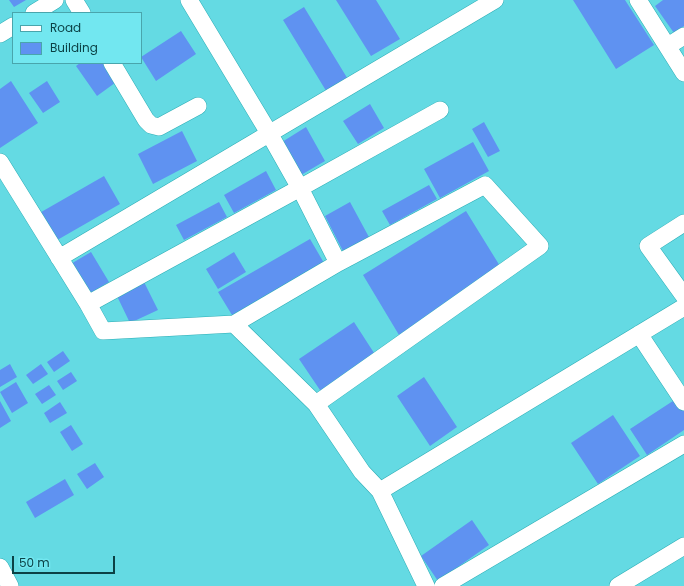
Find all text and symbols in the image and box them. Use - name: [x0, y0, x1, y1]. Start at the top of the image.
- legend: [12, 12, 142, 64]
- text: Road: [50, 19, 81, 36]
- text: Building: [50, 39, 98, 56]
- scale bar: [14, 548, 117, 574]
- text: 50 m: [19, 554, 50, 571]

